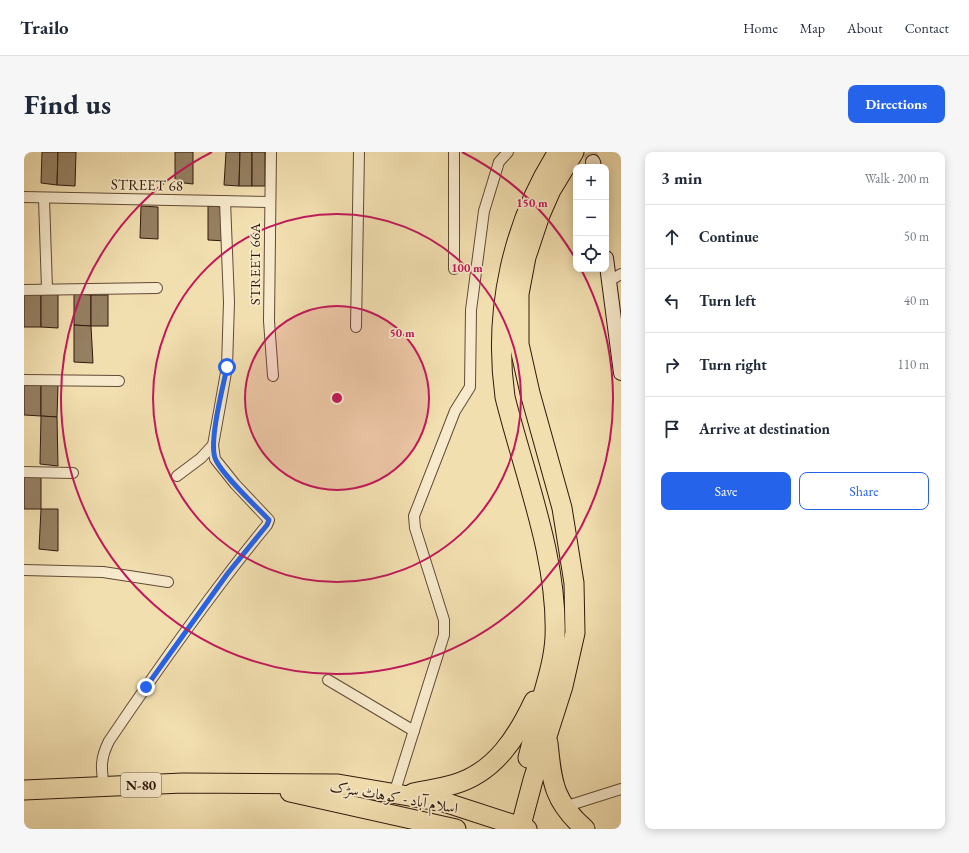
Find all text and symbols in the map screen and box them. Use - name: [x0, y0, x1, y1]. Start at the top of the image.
- text: Trailo: [20, 15, 69, 40]
- text: Home: [743, 19, 778, 37]
- text: Map: [800, 19, 825, 37]
- text: About: [847, 19, 883, 37]
- text: Contact: [905, 19, 949, 37]
- button: Directions: [848, 85, 945, 123]
- text: Find us: [24, 86, 111, 122]
- map controls: [573, 164, 609, 272]
- button: +: [573, 164, 609, 200]
- text: 3 min: [661, 167, 702, 189]
- text: Walk · 200 m: [865, 170, 929, 187]
- street label: STREET 68: [111, 174, 183, 195]
- text: 150 m: [516, 195, 548, 211]
- button: −: [573, 200, 609, 236]
- street label: STREET 66A: [245, 222, 264, 305]
- icon: ahead: [661, 226, 683, 248]
- text: Continue: [699, 227, 759, 246]
- text: 50 m: [904, 228, 929, 245]
- button: locate: [573, 236, 609, 272]
- text: 100 m: [451, 260, 483, 276]
- icon: left: [661, 290, 683, 312]
- text: Turn left: [699, 291, 756, 310]
- text: 40 m: [904, 292, 929, 309]
- text: 50 m: [389, 325, 415, 341]
- icon: right: [661, 354, 683, 376]
- text: Turn right: [699, 355, 767, 374]
- text: 110 m: [898, 356, 929, 373]
- route start: [218, 358, 236, 376]
- centre of rings: [330, 391, 344, 405]
- icon: arrive: [661, 418, 683, 440]
- text: Arrive at destination: [699, 419, 830, 438]
- button: Save: [661, 472, 791, 510]
- button: Share: [799, 472, 929, 510]
- route end: [137, 678, 155, 696]
- road number: N-80: [121, 773, 161, 797]
- street label: اسلام آباد - کوہاٹ سڑک: [328, 776, 460, 821]

